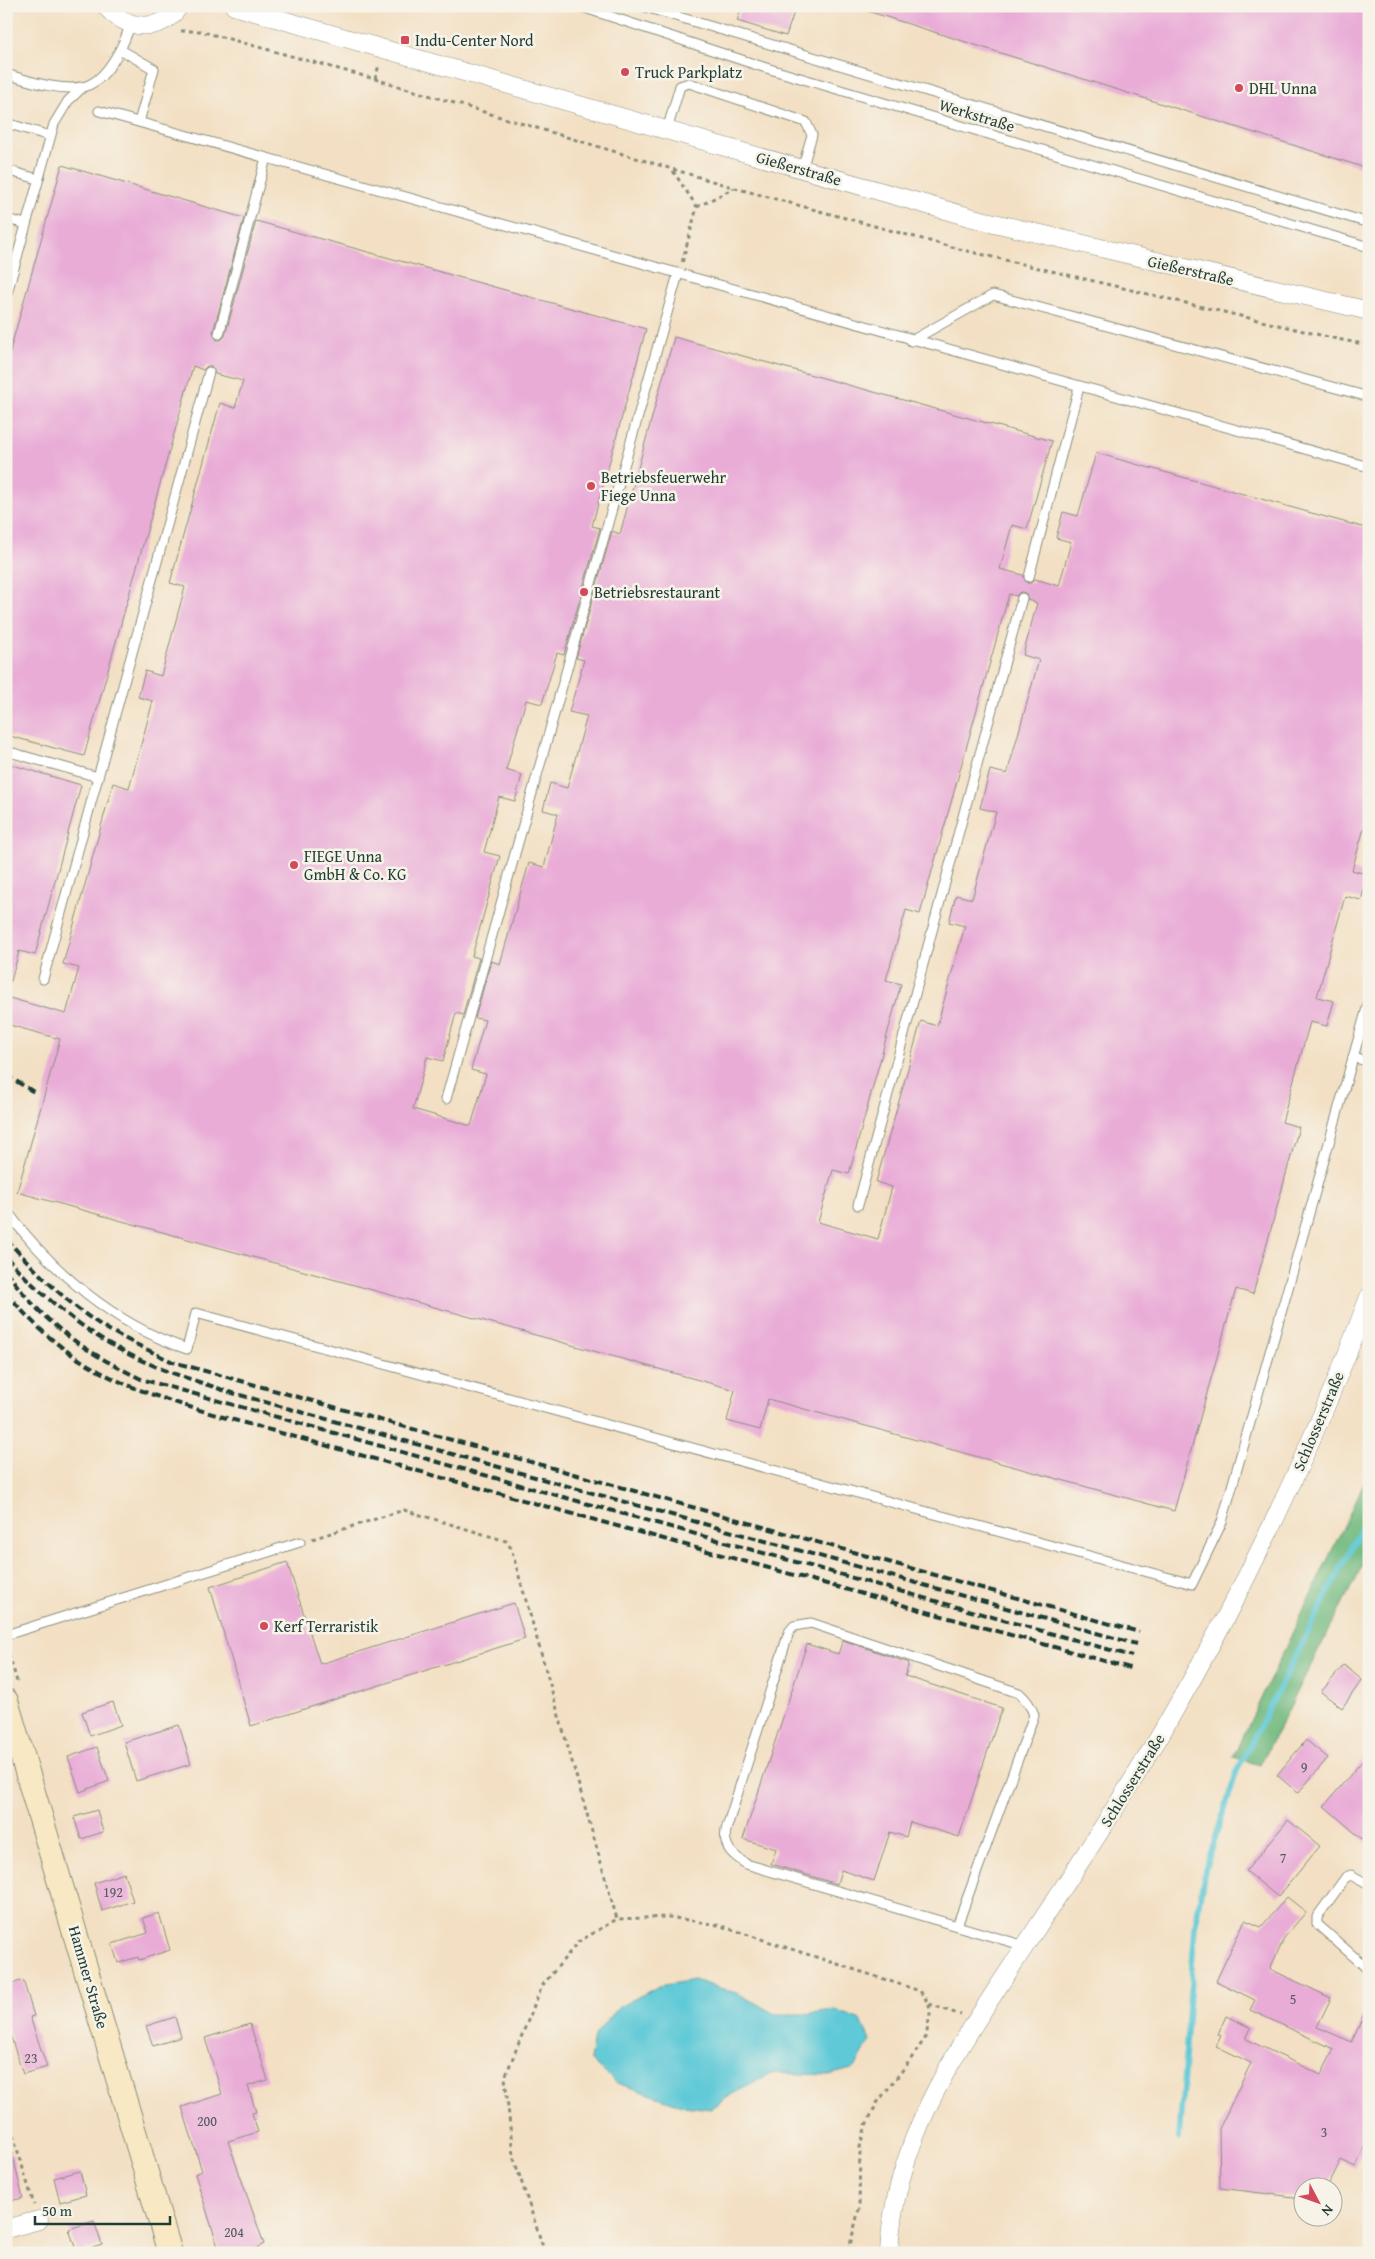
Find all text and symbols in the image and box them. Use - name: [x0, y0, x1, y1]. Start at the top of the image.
- place label: Indu-Center Nord: [415, 28, 534, 52]
- marker: Indu-Center Nord: [399, 34, 411, 46]
- place label: Truck Parkplatz: [635, 60, 742, 84]
- marker: Truck Parkplatz: [619, 66, 631, 78]
- place label: DHL Unna: [1249, 76, 1317, 100]
- marker: DHL Unna: [1233, 82, 1245, 94]
- street label: Werkstraße: [936, 92, 1018, 138]
- street label: Gießerstraße: [753, 144, 845, 192]
- street label: Gießerstraße: [1146, 248, 1236, 292]
- place label: Betriebsfeuerwehr Fiege Unna: [601, 465, 726, 507]
- marker: Betriebsfeuerwehr Fiege Unna: [585, 480, 597, 492]
- place label: Betriebsrestaurant: [594, 580, 721, 604]
- marker: Betriebsrestaurant: [578, 586, 590, 598]
- place label: FIEGE Unna GmbH & Co. KG: [304, 844, 407, 886]
- marker: FIEGE Unna GmbH & Co. KG: [288, 859, 300, 871]
- street label: Schlosserstraße: [1286, 1368, 1350, 1474]
- place label: Kerf Terraristik: [274, 1614, 379, 1638]
- marker: Kerf Terraristik: [258, 1620, 270, 1632]
- street label: Schlosserstraße: [1094, 1729, 1170, 1831]
- house number: 9: [1301, 1757, 1308, 1777]
- house number: 7: [1280, 1848, 1287, 1868]
- house number: 192: [103, 1882, 123, 1902]
- street label: Hammer Straße: [63, 1923, 115, 2031]
- house number: 5: [1290, 1989, 1296, 2009]
- house number: 23: [24, 2048, 38, 2068]
- house number: 200: [197, 2111, 217, 2131]
- house number: 3: [1321, 2122, 1327, 2142]
- north arrow: [1292, 2176, 1342, 2226]
- scale bar: [35, 2194, 170, 2226]
- text: 50 m: [42, 2200, 73, 2221]
- text: N: [1317, 2200, 1338, 2221]
- house number: 204: [224, 2222, 244, 2242]

